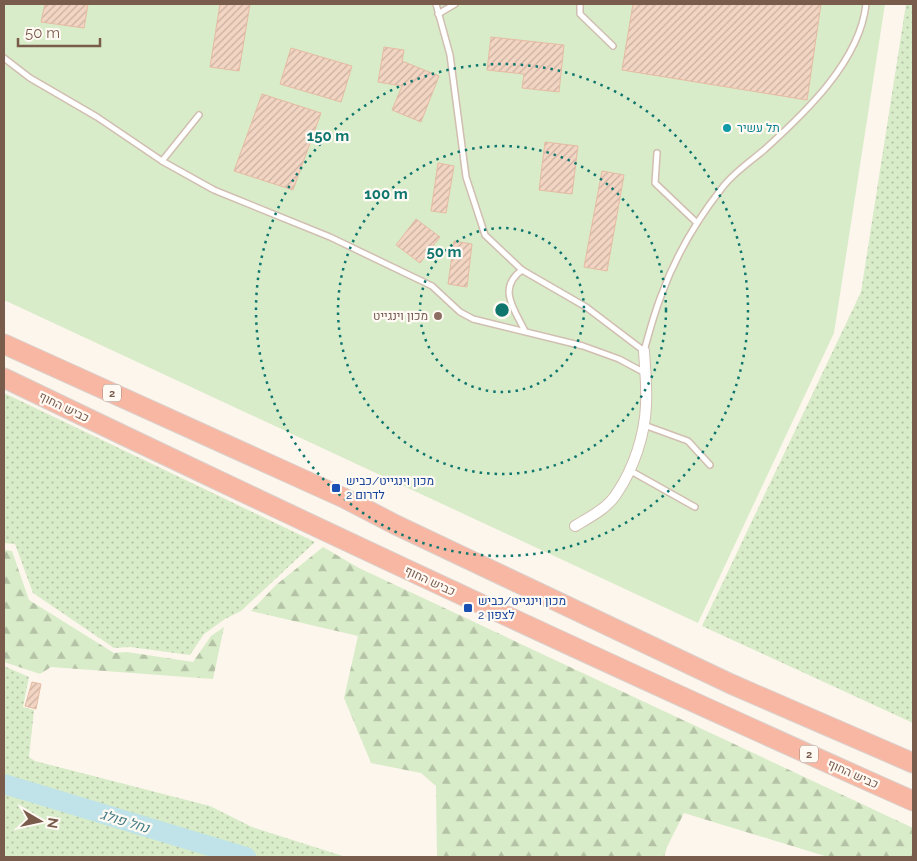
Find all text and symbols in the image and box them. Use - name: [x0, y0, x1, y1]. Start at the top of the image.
- scale bar: [18, 15, 100, 47]
- text: 50 m: [25, 24, 60, 42]
- place label: תל עשיר: [737, 121, 780, 135]
- marker: תל עשיר: [721, 122, 733, 134]
- text: 150 m: [307, 127, 349, 145]
- text: 100 m: [364, 185, 408, 203]
- text: 50 m: [426, 243, 462, 261]
- centre of rings: [493, 301, 511, 319]
- place label: מכון וינגייט: [373, 309, 428, 323]
- marker: מכון וינגייט: [432, 310, 444, 322]
- road number: 2: [103, 384, 121, 402]
- street label: כביש החוף: [37, 389, 91, 425]
- place label: מכון וינגייט/כביש 2 לדרום: [346, 474, 434, 502]
- marker: מכון וינגייט/כביש 2 לדרום: [330, 482, 342, 494]
- street label: כביש החוף: [403, 563, 457, 599]
- place label: מכון וינגייט/כביש 2 לצפון: [478, 594, 566, 622]
- marker: מכון וינגייט/כביש 2 לצפון: [462, 602, 474, 614]
- road number: 2: [800, 746, 818, 762]
- street label: כביש החוף: [825, 757, 881, 791]
- north arrow: [15, 796, 65, 846]
- water label: נחל פולג: [99, 806, 152, 836]
- text: N: [44, 817, 62, 830]

